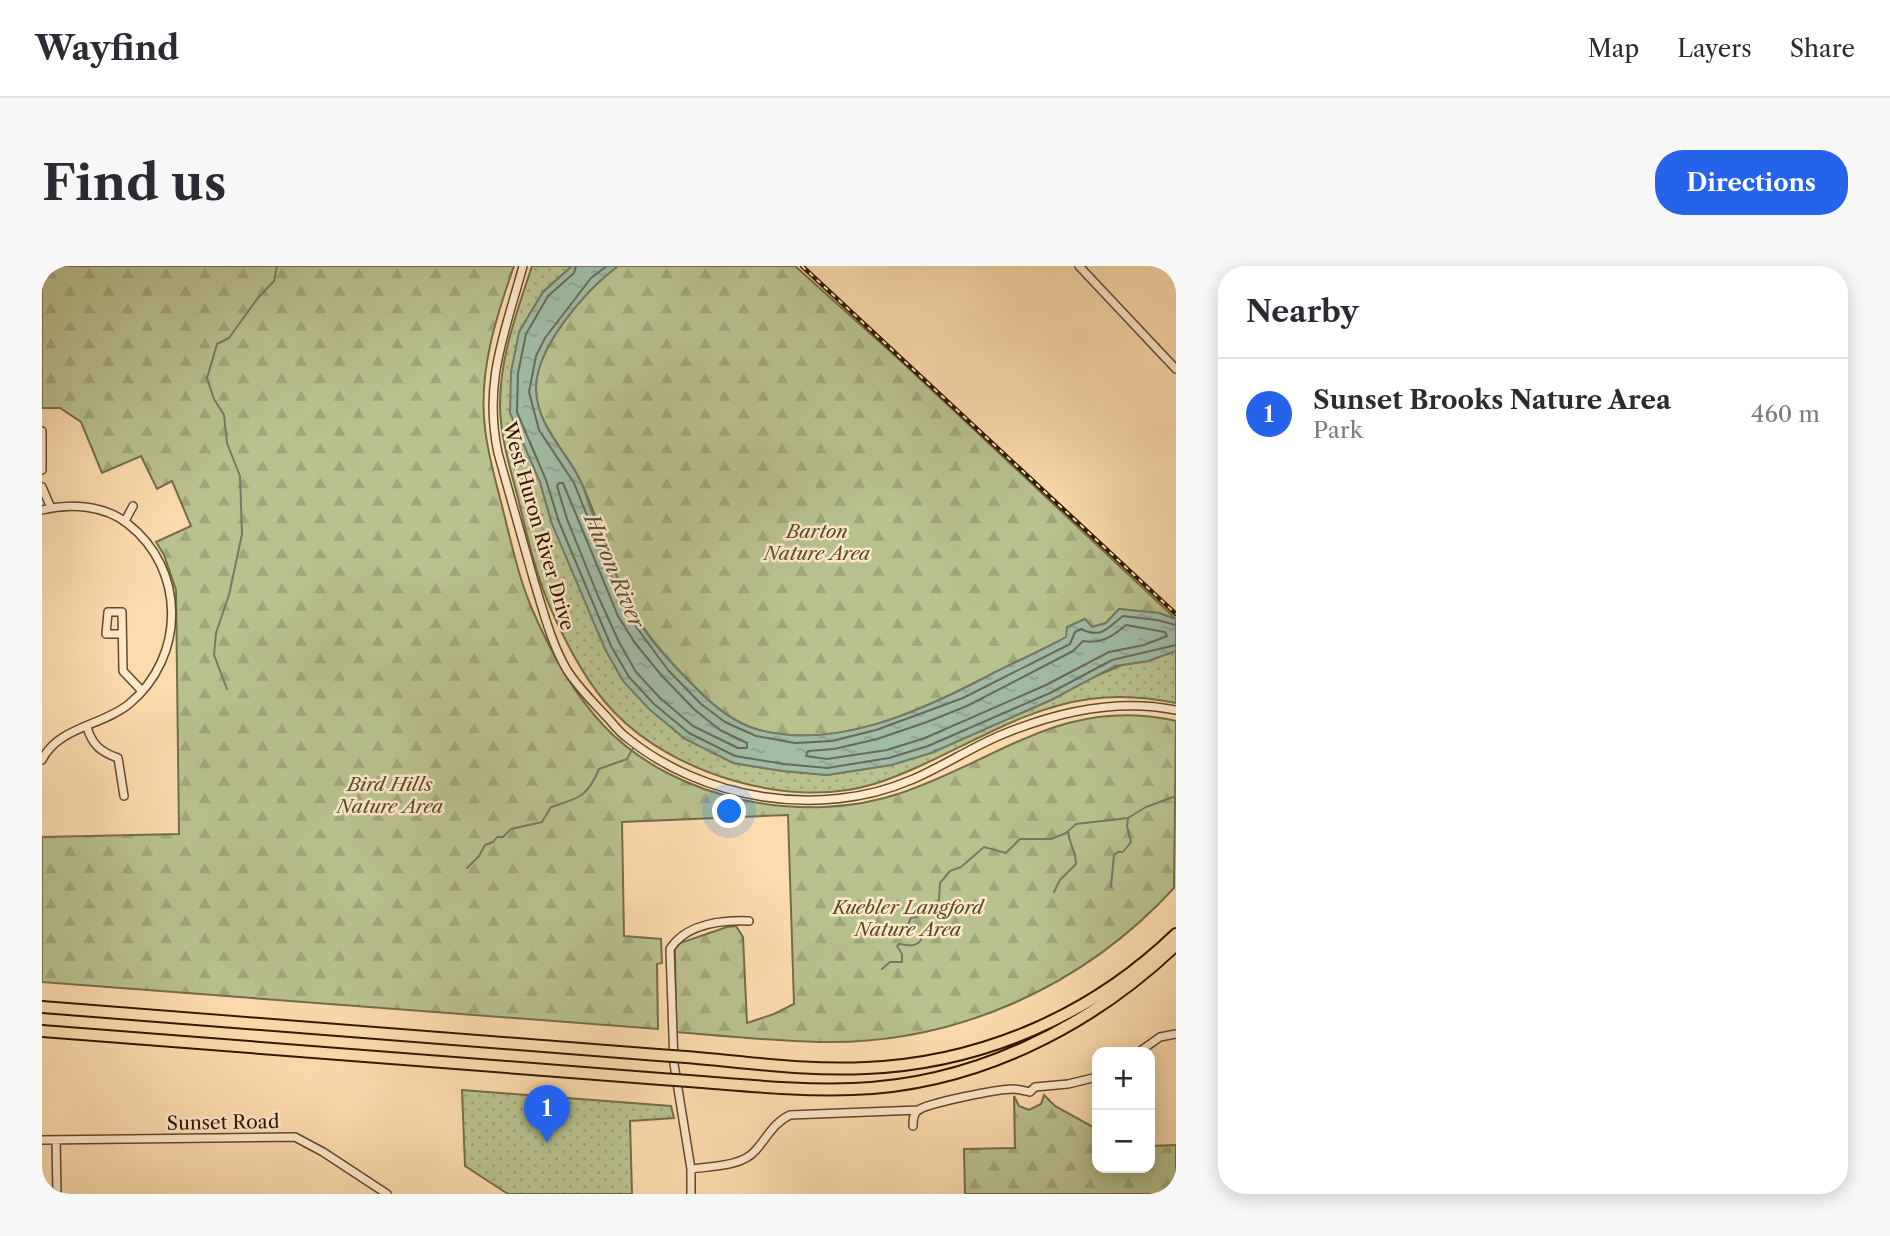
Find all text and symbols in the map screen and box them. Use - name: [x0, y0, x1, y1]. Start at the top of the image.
- text: Wayfind: [35, 28, 179, 69]
- text: Map: [1588, 34, 1639, 63]
- text: Layers: [1677, 34, 1752, 63]
- text: Share: [1790, 34, 1855, 63]
- button: Directions: [1655, 150, 1848, 215]
- text: Find us: [42, 152, 226, 213]
- text: Nearby: [1246, 293, 1359, 330]
- text: Sunset Brooks Nature Area: [1313, 384, 1671, 416]
- text: 1: [1264, 400, 1274, 428]
- text: 460 m: [1751, 400, 1820, 428]
- text: Park: [1313, 416, 1363, 444]
- street label: West Huron River Drive: [497, 418, 579, 633]
- water label: Huron River: [578, 508, 650, 633]
- park label: Barton Nature Area: [762, 520, 871, 565]
- park label: Bird Hills Nature Area: [335, 773, 444, 818]
- your location: [712, 794, 746, 828]
- park label: Kuebler Langford Nature Area: [831, 896, 985, 941]
- map controls: [1092, 1047, 1155, 1173]
- button: +: [1092, 1047, 1155, 1110]
- pin: 1: [524, 1085, 570, 1143]
- street label: Sunset Road: [166, 1110, 280, 1135]
- button: −: [1092, 1110, 1155, 1173]

